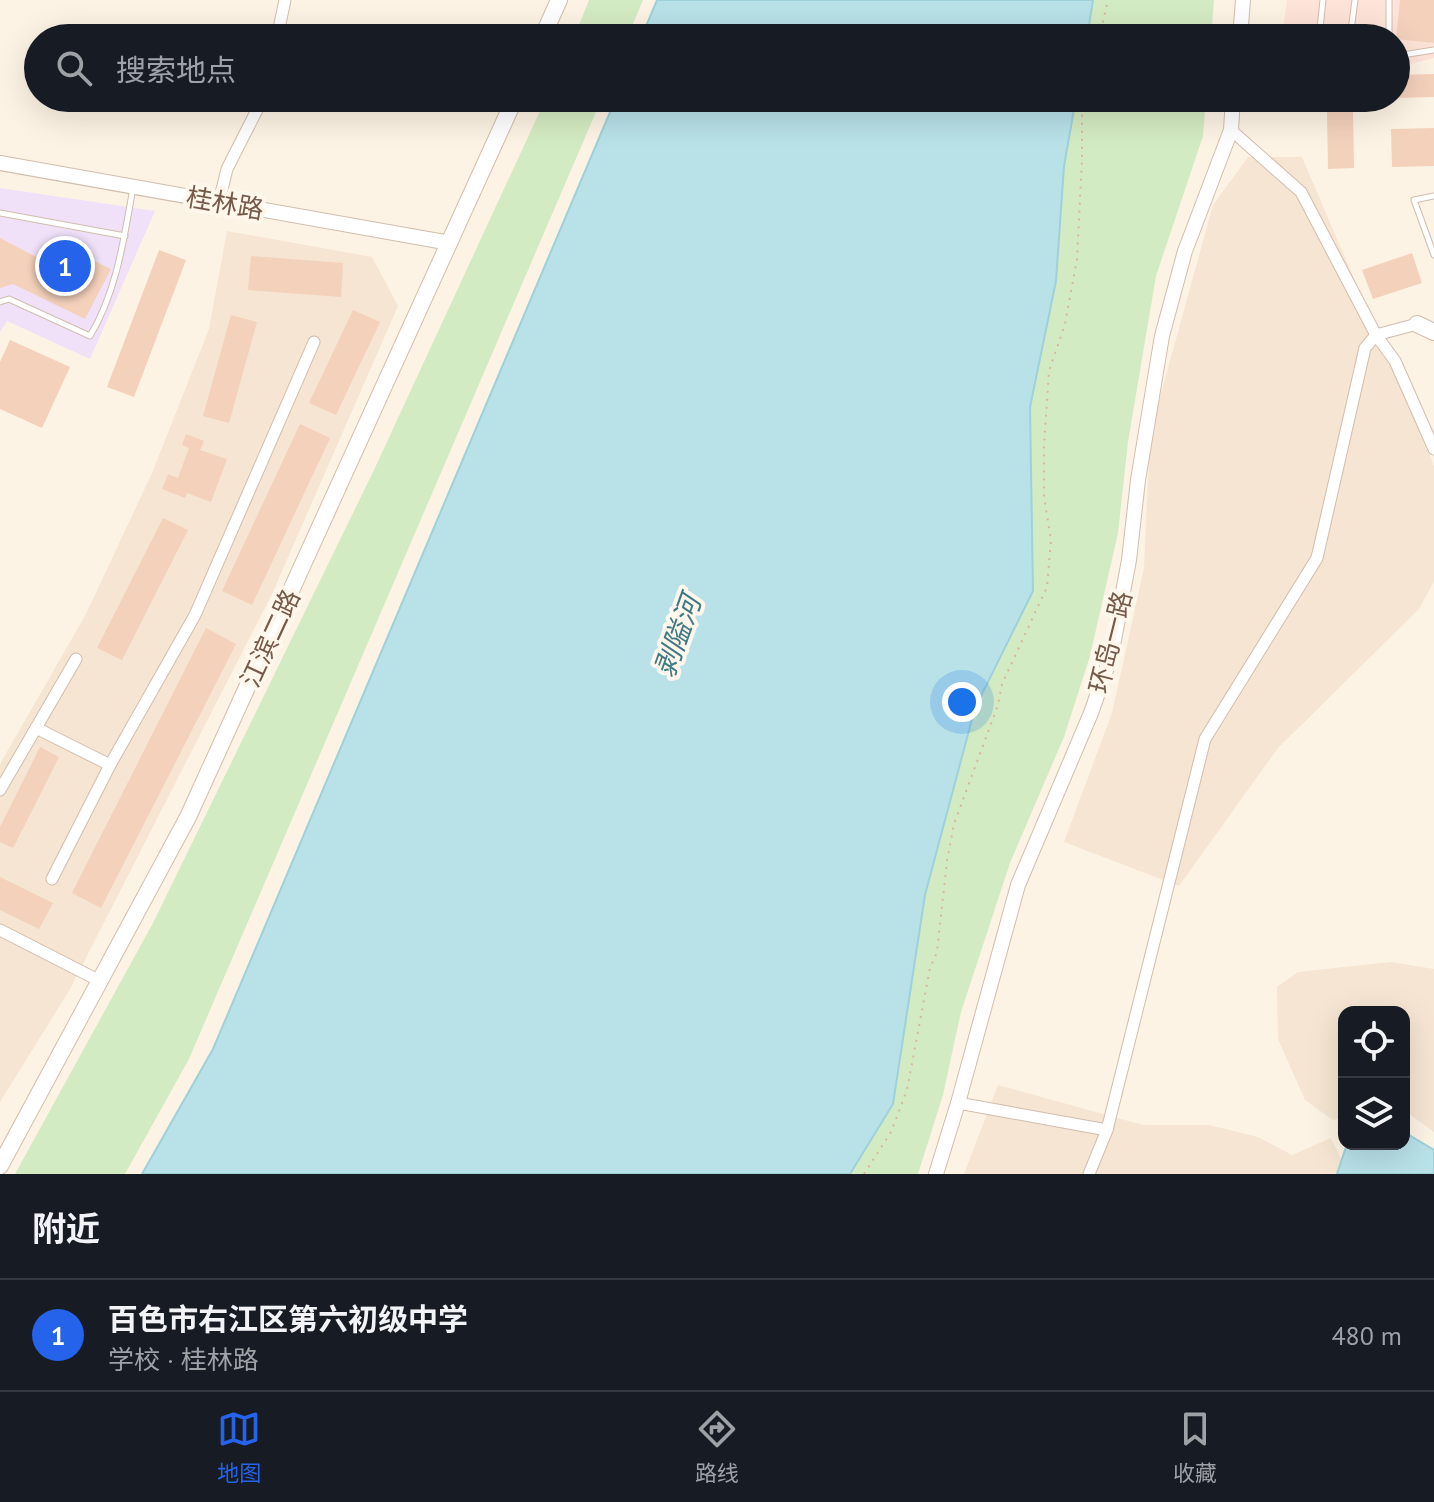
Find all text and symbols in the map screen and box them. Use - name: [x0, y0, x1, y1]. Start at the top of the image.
- search box: [24, 24, 1410, 112]
- icon: search: [52, 46, 96, 90]
- text: 搜索地点: [116, 50, 236, 89]
- street label: 桂林路: [184, 180, 266, 226]
- pin: 1: [39, 236, 91, 296]
- street label: 江滨二路: [233, 584, 307, 692]
- water label: 剥隘河: [645, 586, 710, 682]
- street label: 环岛一路: [1081, 588, 1139, 696]
- your location: [942, 682, 982, 722]
- map controls: [1338, 1006, 1410, 1150]
- button: locate: [1338, 1006, 1410, 1078]
- button: layers: [1338, 1078, 1410, 1150]
- text: 附近: [32, 1206, 100, 1250]
- text: 百色市右江区第六初级中学: [108, 1299, 468, 1338]
- text: 1: [51, 1319, 65, 1352]
- text: 480 m: [1331, 1319, 1402, 1352]
- text: 学校 · 桂林路: [108, 1343, 259, 1376]
- tab: 地图: [217, 1407, 261, 1487]
- tab: 路线: [695, 1407, 739, 1487]
- tab: 收藏: [1173, 1407, 1217, 1487]

